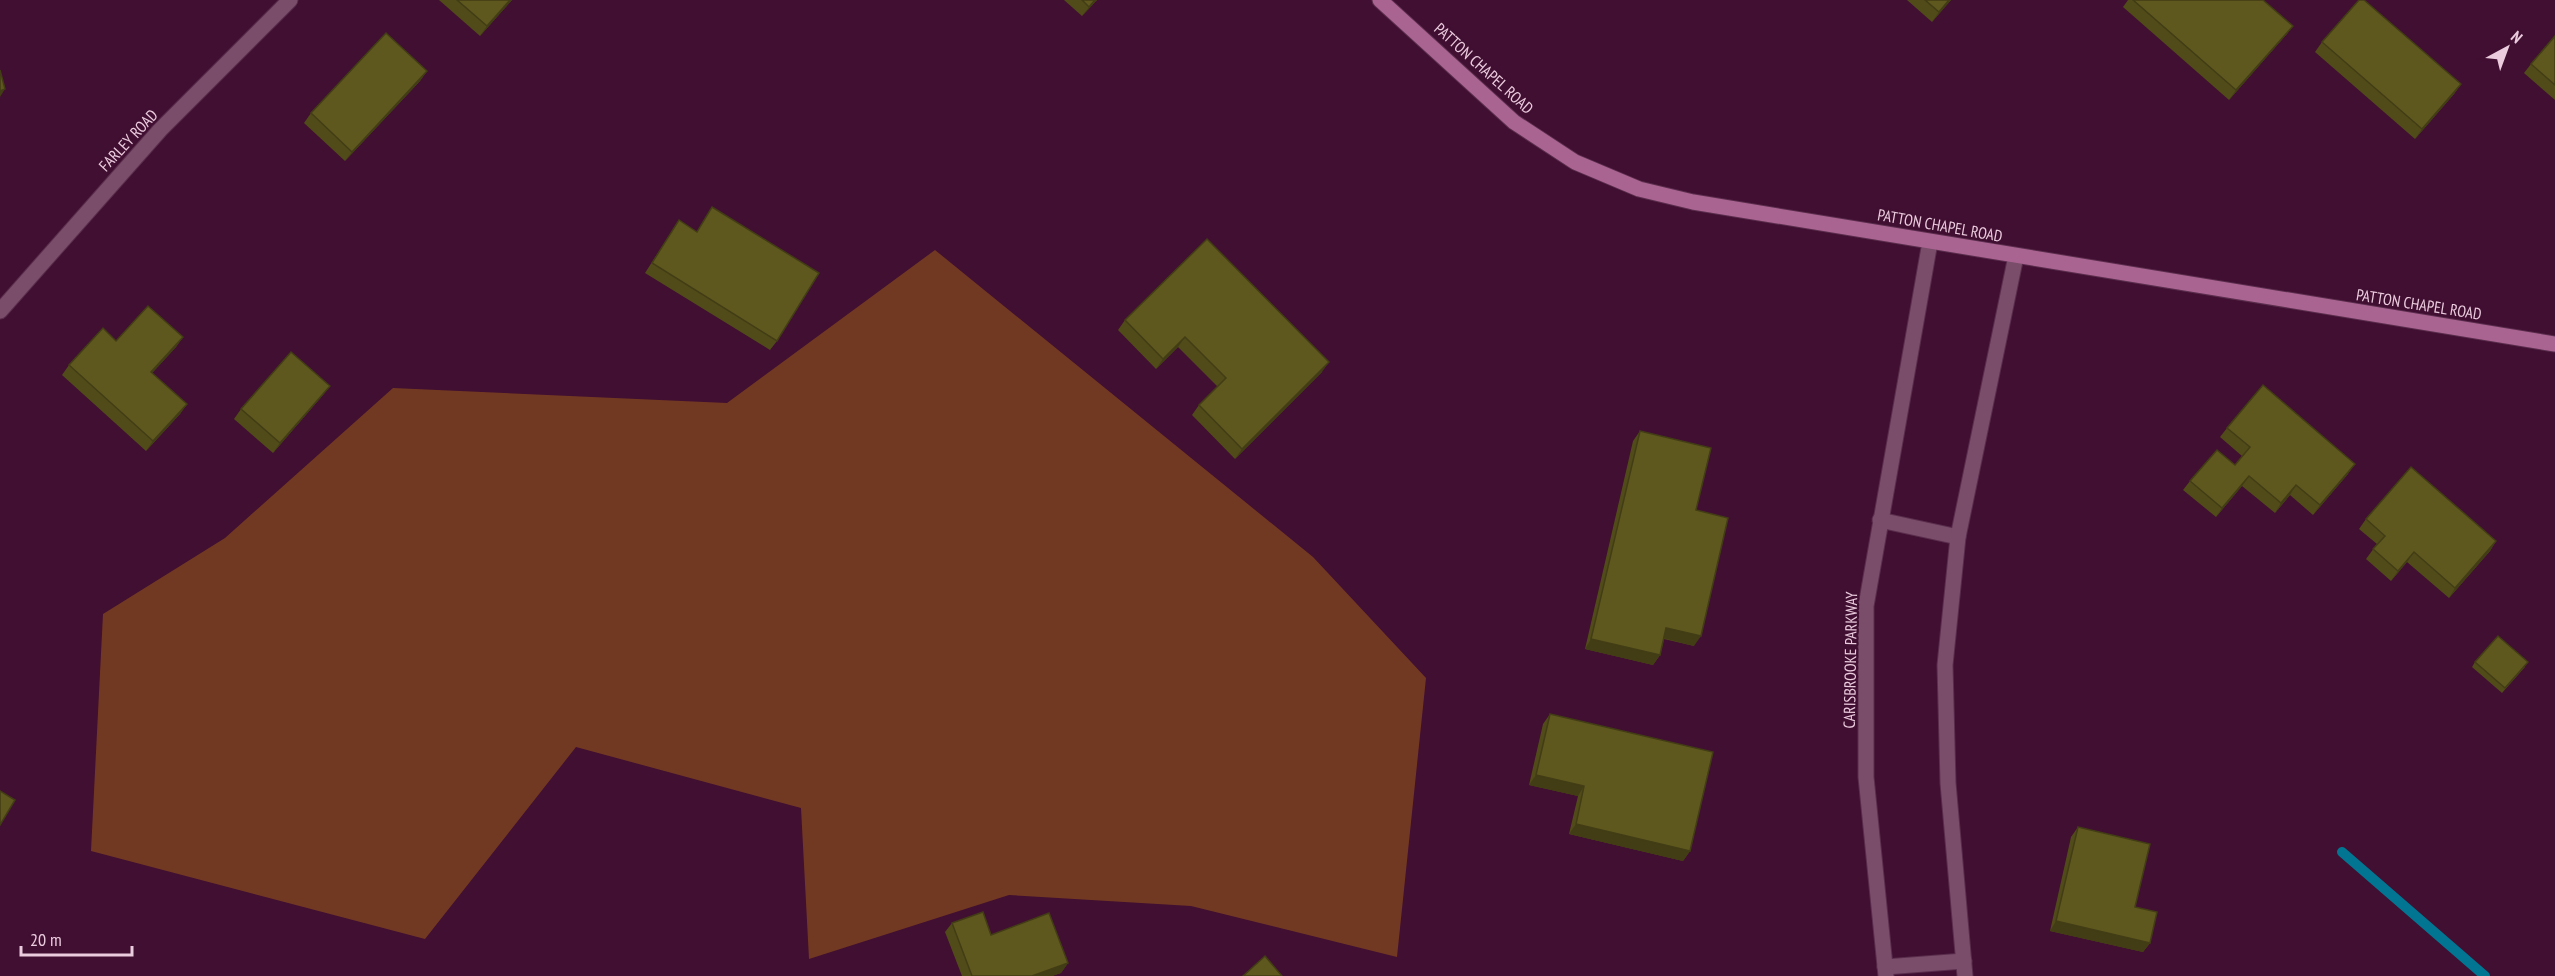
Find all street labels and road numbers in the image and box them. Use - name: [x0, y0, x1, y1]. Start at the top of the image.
- street label: PATTON CHAPEL ROAD: [1430, 18, 1538, 118]
- street label: FARLEY ROAD: [94, 105, 162, 175]
- street label: PATTON CHAPEL ROAD: [1876, 204, 2004, 246]
- street label: PATTON CHAPEL ROAD: [2355, 284, 2483, 324]
- street label: CARISBROOKE PARKWAY: [1839, 591, 1861, 729]

